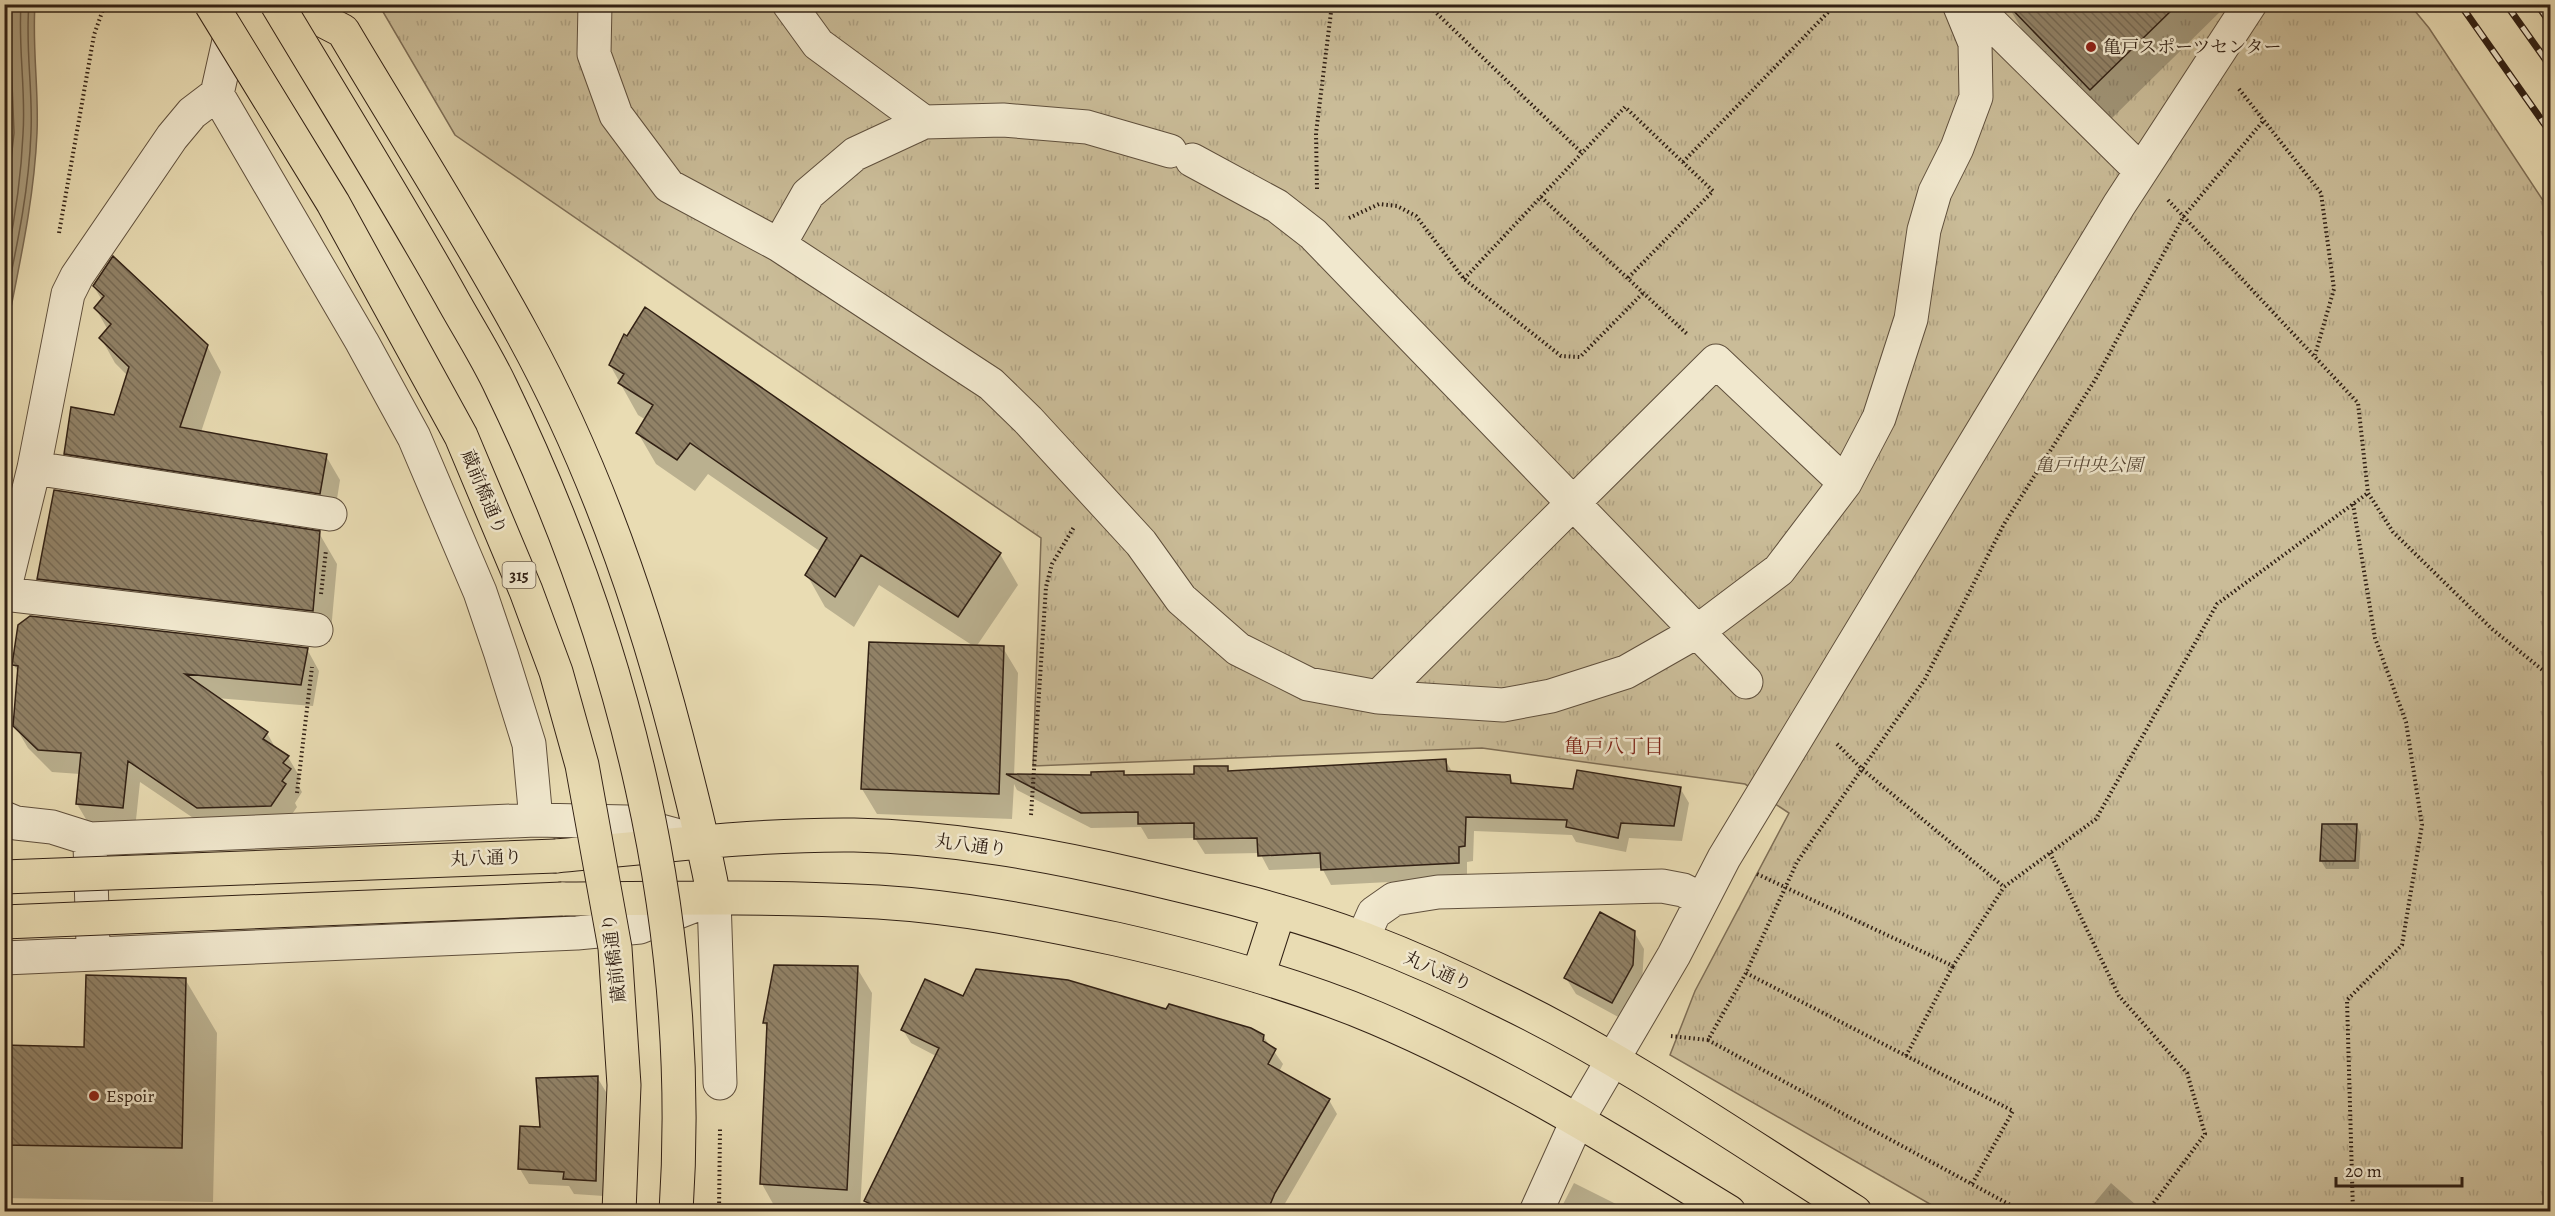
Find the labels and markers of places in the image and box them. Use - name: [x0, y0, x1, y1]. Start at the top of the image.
- place label: 亀戸スポーツセンター: [2103, 35, 2282, 59]
- marker: 亀戸スポーツセンター: [2084, 40, 2098, 54]
- place label: Espoir: [106, 1084, 154, 1108]
- marker: Espoir: [87, 1089, 101, 1103]

